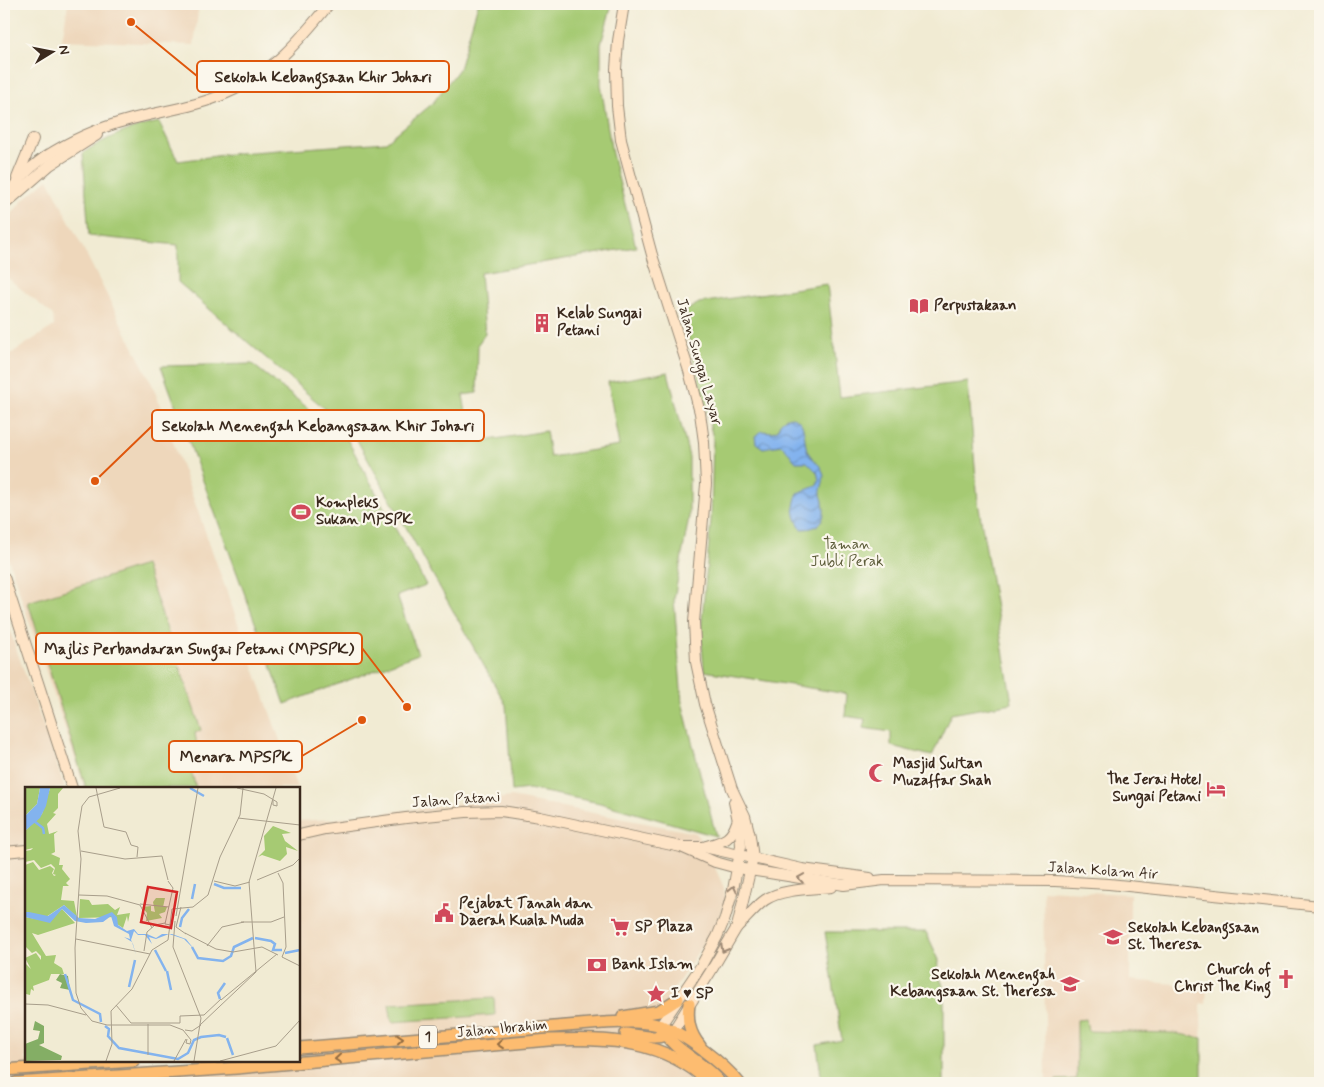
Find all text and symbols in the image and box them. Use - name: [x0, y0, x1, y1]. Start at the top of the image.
- north arrow: [28, 28, 78, 78]
- text: N: [54, 44, 73, 56]
- callout: Sekolah Kebangsaan Khir Johari: [197, 61, 449, 92]
- text: Sekolah Kebangsaan Khir Johari: [214, 67, 432, 90]
- library icon: Perpustakaan: [908, 295, 930, 317]
- street label: Jalan Sungai Layar: [670, 296, 727, 428]
- place label: Perpustakaan: [934, 296, 1016, 316]
- place label: Kelab Sungai Petani: [557, 304, 642, 341]
- building icon: Kelab Sungai Petani: [531, 312, 553, 334]
- callout: Sekolah Menengah Kebangsaan Khir Johari: [152, 410, 484, 441]
- text: Sekolah Menengah Kebangsaan Khir Johari: [162, 416, 475, 439]
- place label: Kompleks Sukan MPSPK: [316, 493, 413, 530]
- sports icon: Kompleks Sukan MPSPK: [290, 501, 312, 523]
- park label: Taman Jubli Perak: [810, 535, 884, 572]
- callout: Majlis Perbandaran Sungai Petani (MPSPK): [36, 633, 362, 664]
- text: Majlis Perbandaran Sungai Petani (MPSPK): [44, 639, 354, 662]
- callout: Menara MPSPK: [169, 741, 302, 772]
- text: Menara MPSPK: [180, 747, 292, 768]
- place label: Masjid Sultan Muzaffar Shah: [893, 754, 991, 791]
- mosque icon: Masjid Sultan Muzaffar Shah: [867, 762, 889, 784]
- place label: The Jerai Hotel Sungai Petani: [1107, 770, 1202, 809]
- hotel icon: The Jerai Hotel Sungai Petani: [1205, 778, 1227, 800]
- inset map: [25, 787, 300, 1062]
- street label: Jalan Patani: [411, 787, 501, 813]
- street label: Jalan Kolam Air: [1047, 857, 1159, 885]
- one-way arrow: [796, 874, 805, 884]
- one-way arrow: [727, 884, 738, 893]
- place label: Pejabat Tanah dan Daerah Kuala Muda: [459, 894, 593, 931]
- public building icon: Pejabat Tanah dan Daerah Kuala Muda: [433, 902, 455, 924]
- supermarket icon: SP Plaza: [609, 916, 631, 938]
- place label: SP Plaza: [635, 917, 693, 937]
- place label: Sekolah Kebangsaan St. Theresa: [1128, 918, 1259, 955]
- school or university icon: Sekolah Kebangsaan St. Theresa: [1102, 926, 1124, 948]
- one-way arrow: [721, 944, 731, 953]
- bank icon: Bank Islam: [586, 954, 608, 976]
- place label: Bank Islam: [612, 955, 693, 975]
- place label: Church of Christ The King: [1174, 960, 1272, 999]
- place label: Sekolah Menengah Kebangsaan St. Theresa: [890, 965, 1056, 1003]
- church icon: Church of Christ The King: [1275, 968, 1297, 990]
- school or university icon: Sekolah Menengah Kebangsaan St. Theresa: [1059, 973, 1081, 995]
- place icon: I ♥ SP: [645, 983, 667, 1005]
- place label: I ♥ SP: [671, 984, 714, 1004]
- street label: Jalan Ibrahim: [456, 1015, 548, 1043]
- road number: 1: [419, 1026, 437, 1048]
- one-way arrow: [396, 1034, 404, 1045]
- one-way arrow: [496, 1038, 504, 1049]
- one-way arrow: [334, 1053, 342, 1064]

